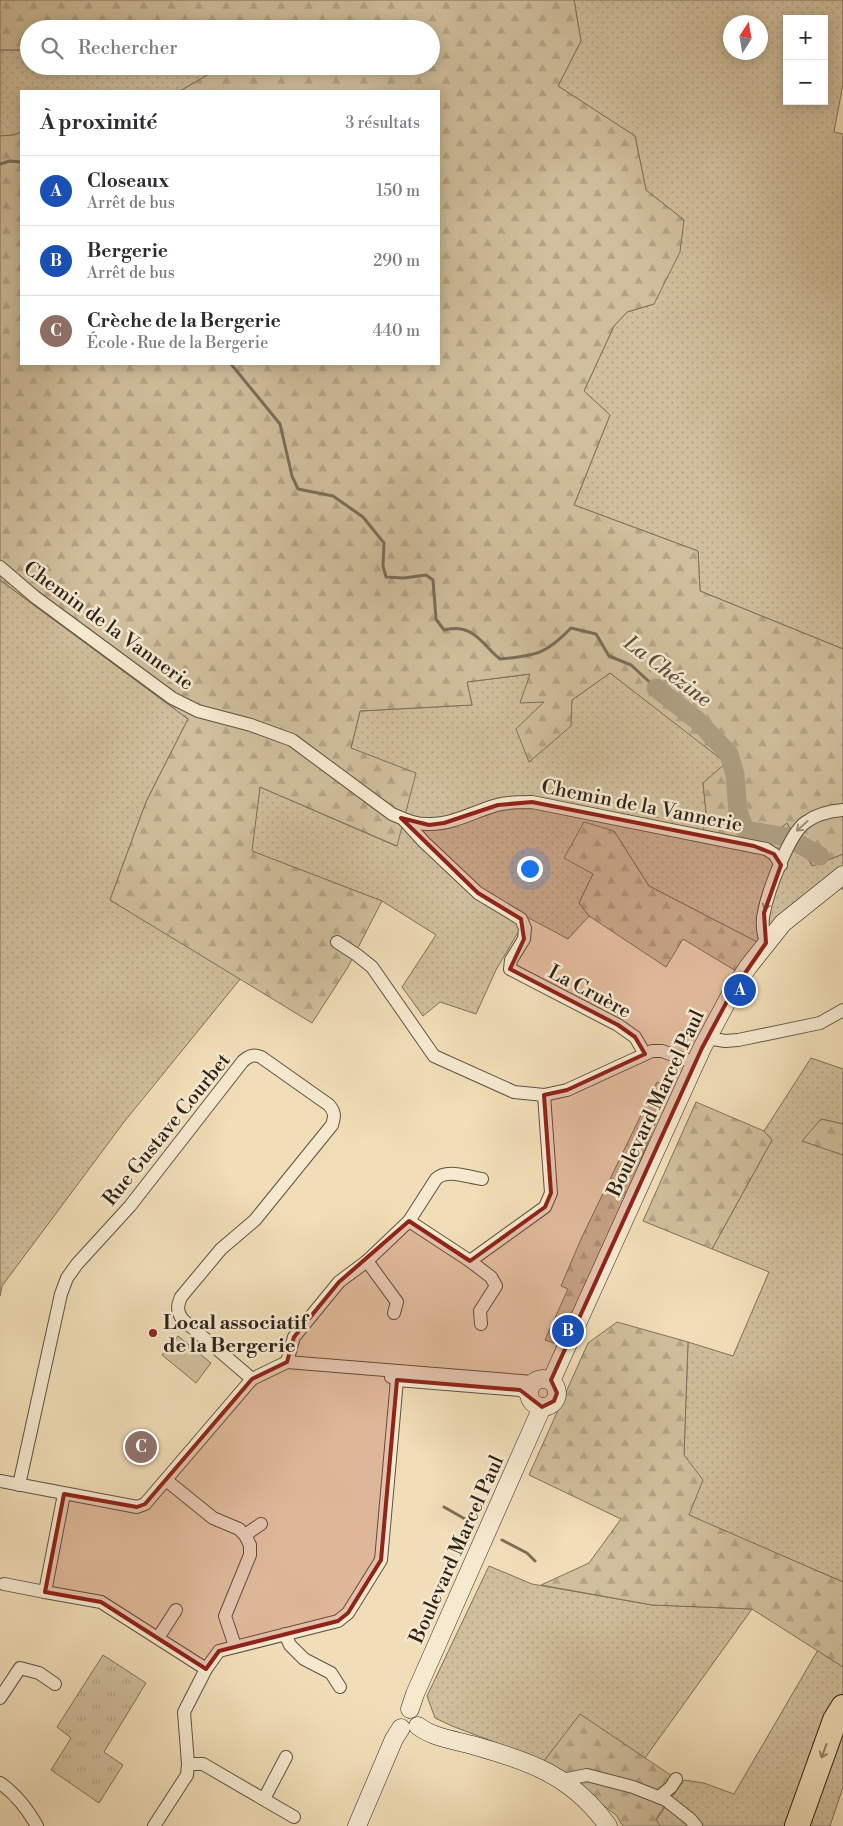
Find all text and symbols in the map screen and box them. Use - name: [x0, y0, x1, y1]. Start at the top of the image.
- north arrow: [723, 15, 768, 60]
- map controls: [783, 15, 828, 105]
- button: +: [783, 15, 828, 60]
- search box: [20, 20, 440, 75]
- icon: search: [38, 34, 66, 62]
- text: Rechercher: [78, 36, 177, 60]
- button: −: [783, 60, 828, 105]
- text: À proximité: [40, 110, 157, 136]
- text: 3 résultats: [345, 113, 420, 133]
- text: Closeaux: [87, 169, 169, 193]
- text: A: [50, 181, 62, 201]
- text: 150 m: [376, 181, 420, 201]
- text: Arrêt de bus: [87, 193, 175, 213]
- text: Bergerie: [87, 239, 168, 263]
- text: B: [50, 251, 62, 271]
- text: 290 m: [373, 251, 420, 271]
- text: Arrêt de bus: [87, 263, 175, 283]
- text: Crèche de la Bergerie: [87, 309, 281, 333]
- text: C: [50, 321, 62, 341]
- text: 440 m: [373, 321, 420, 341]
- text: École · Rue de la Bergerie: [87, 333, 268, 353]
- street label: Chemin de la Vannerie: [18, 556, 198, 696]
- water label: La Chézine: [618, 630, 716, 713]
- street label: Chemin de la Vannerie: [539, 775, 744, 838]
- one-way arrow: [796, 820, 809, 832]
- your location: [517, 856, 543, 882]
- one-way arrow: [762, 895, 771, 911]
- street label: La Cruère: [543, 960, 635, 1025]
- pin: A: [724, 971, 756, 1009]
- street label: Boulevard Marcel Paul: [602, 1006, 711, 1202]
- street label: Rue Gustave Courbet: [98, 1049, 236, 1211]
- place label: Local associatif de la Bergerie: [163, 1311, 310, 1359]
- pin: B: [552, 1312, 584, 1350]
- marker: Local associatif de la Bergerie: [147, 1327, 159, 1339]
- pin: C: [125, 1428, 157, 1466]
- street label: Boulevard Marcel Paul: [404, 1452, 510, 1648]
- one-way arrow: [819, 1743, 828, 1758]

